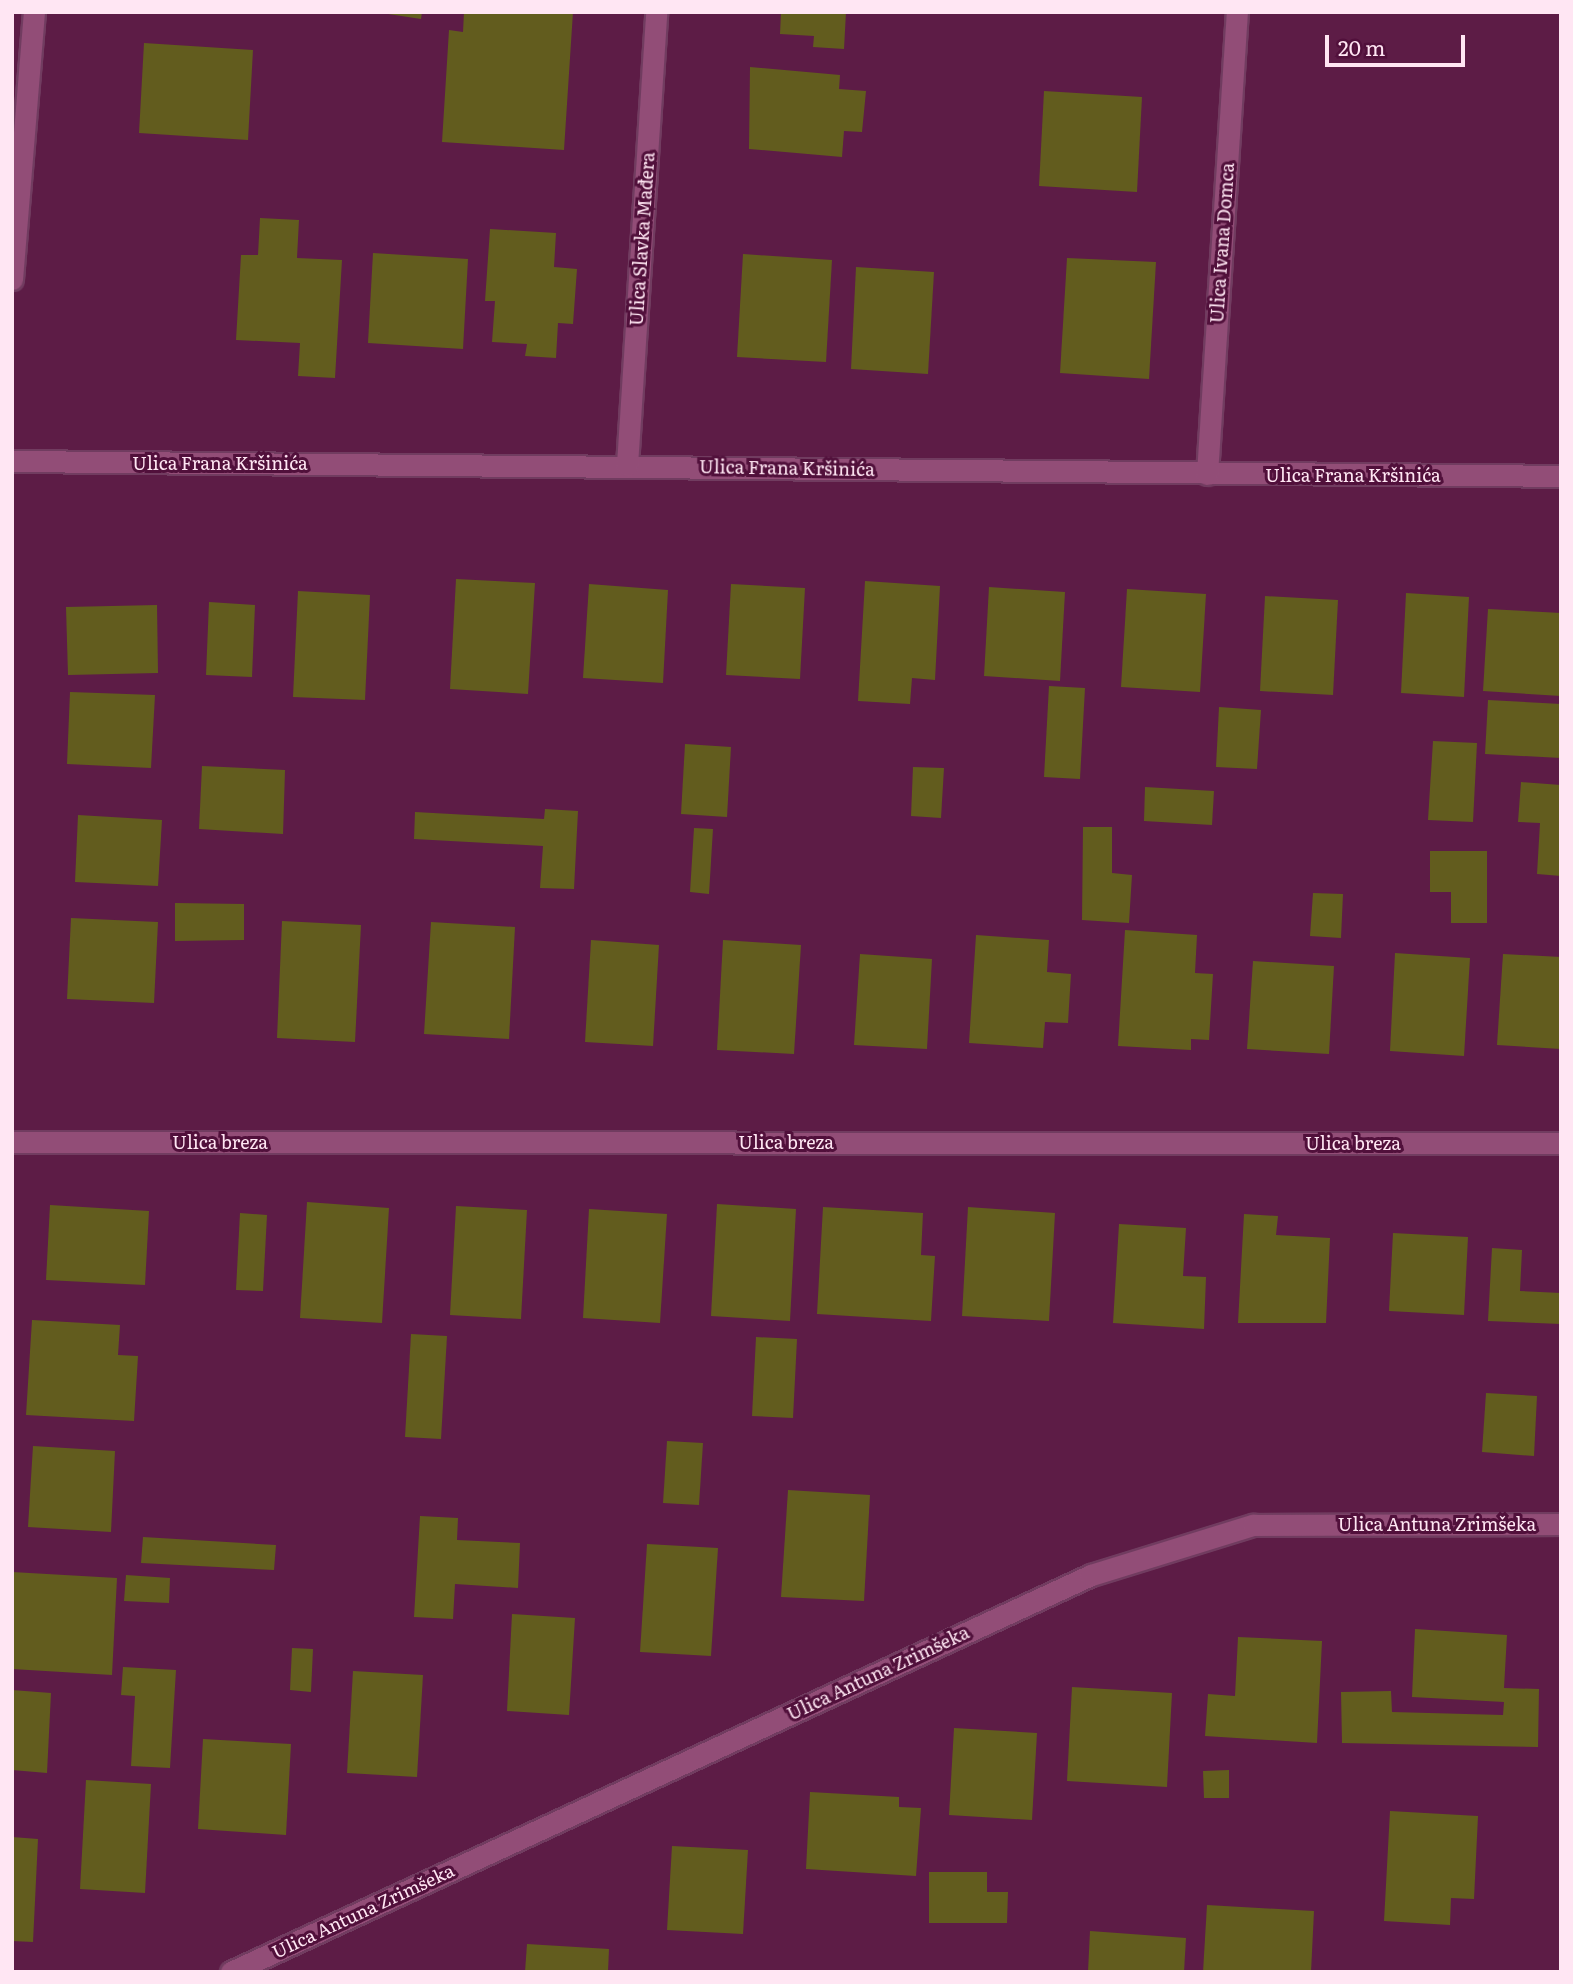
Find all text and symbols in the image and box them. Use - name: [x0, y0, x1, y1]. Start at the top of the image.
- scale bar: [1328, 21, 1468, 65]
- text: 20 m: [1338, 31, 1385, 62]
- street label: Ulica Slavka Mađera: [625, 151, 659, 327]
- street label: Ulica Ivana Domca: [1206, 162, 1238, 324]
- street label: Ulica Frana Kršinića: [132, 452, 308, 474]
- street label: Ulica Frana Kršinića: [699, 456, 875, 480]
- street label: Ulica Frana Kršinića: [1265, 464, 1441, 486]
- street label: Ulica breza: [172, 1131, 268, 1153]
- street label: Ulica breza: [738, 1131, 834, 1153]
- street label: Ulica breza: [1305, 1132, 1401, 1154]
- street label: Ulica Antuna Zrimšeka: [1338, 1513, 1536, 1535]
- street label: Ulica Antuna Zrimšeka: [784, 1621, 972, 1725]
- street label: Ulica Antuna Zrimšeka: [269, 1859, 457, 1963]

